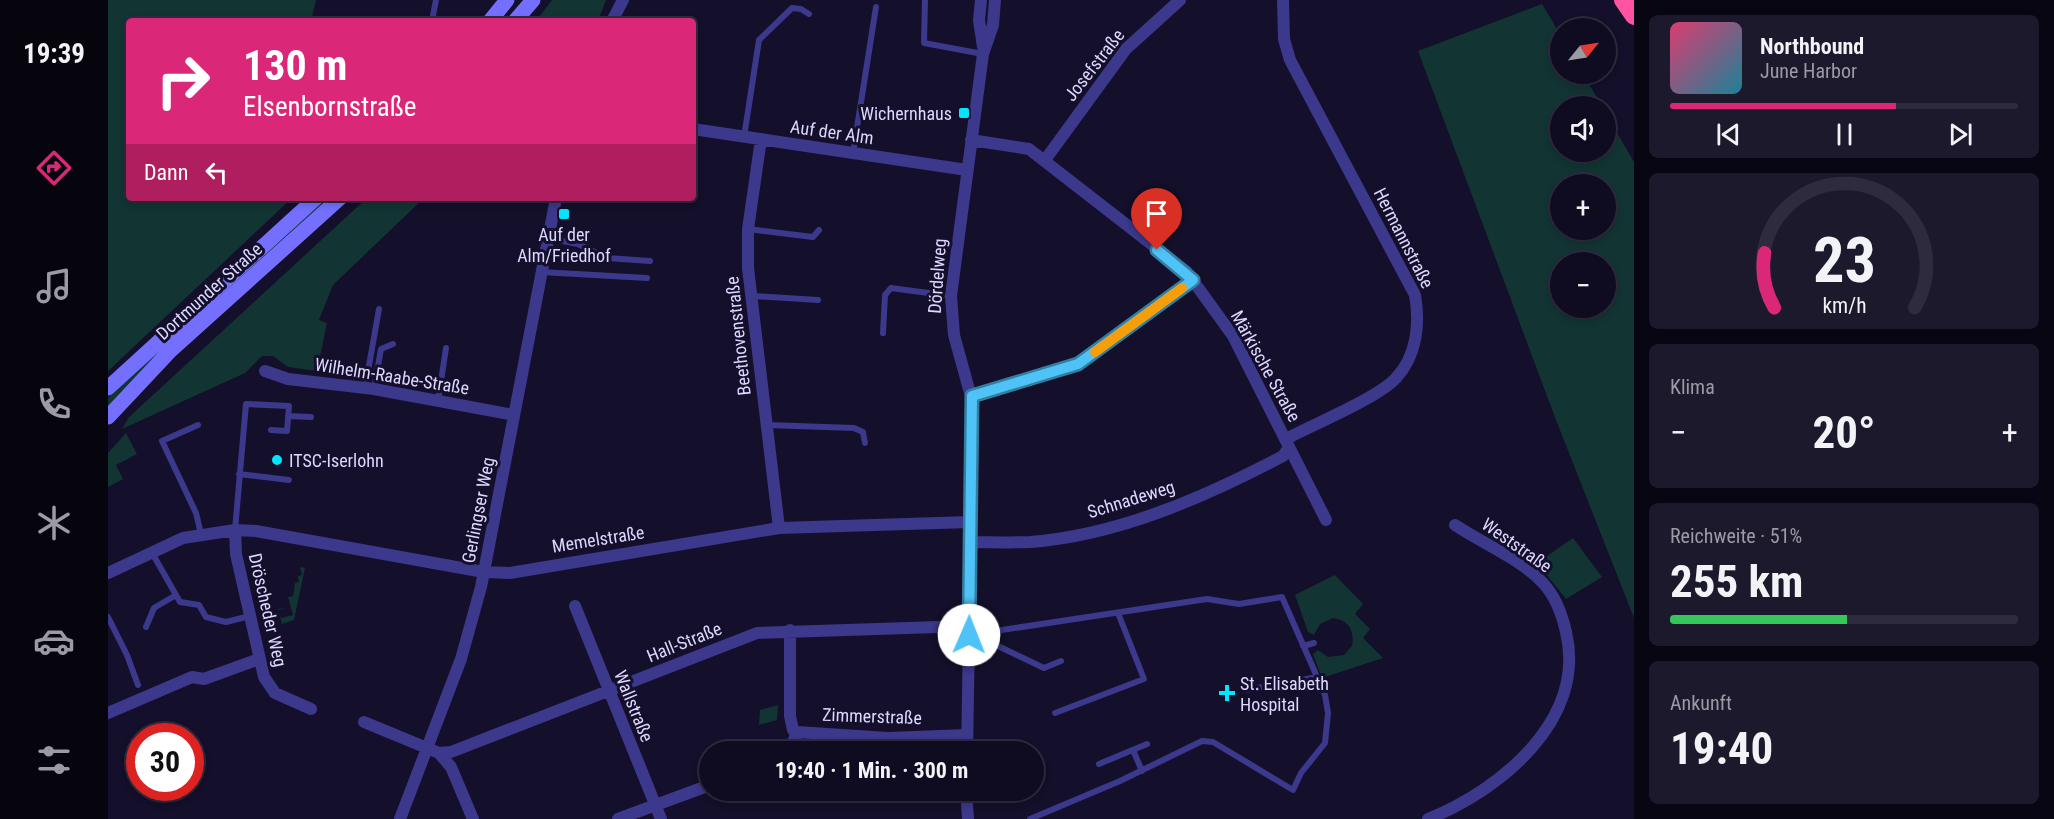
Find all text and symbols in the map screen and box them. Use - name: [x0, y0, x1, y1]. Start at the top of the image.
- north arrow: [1550, 18, 1616, 84]
- map controls: [1550, 18, 1616, 318]
- street label: Josefstraße: [1059, 25, 1129, 105]
- text: Northbound: [1760, 34, 1864, 59]
- text: 19:39: [23, 38, 85, 70]
- text: 130 m: [243, 41, 348, 90]
- icon: right: [144, 42, 222, 120]
- text: June Harbor: [1760, 59, 1857, 83]
- text: Elsenbornstraße: [243, 91, 417, 123]
- button: sound: [1550, 96, 1616, 162]
- place label: Wichernhaus: [860, 103, 952, 124]
- marker: Wichernhaus: [957, 106, 971, 120]
- street label: Auf der Alm: [789, 116, 875, 148]
- icon: previous: [1712, 118, 1745, 151]
- icon: pause: [1828, 118, 1861, 151]
- icon: next: [1944, 118, 1977, 151]
- icon: directions: [33, 147, 75, 189]
- icon: left: [200, 156, 233, 189]
- text: Dann: [144, 160, 188, 185]
- button: +: [1550, 174, 1616, 240]
- street label: Hermannstraße: [1370, 184, 1438, 292]
- pin: [1131, 188, 1182, 250]
- icon: arrive: [1140, 197, 1173, 230]
- marker: Auf der Alm/Friedhof: [557, 207, 571, 221]
- place label: Auf der Alm/Friedhof: [517, 224, 611, 266]
- text: 23: [1812, 224, 1876, 297]
- street label: Dortmunder Straße: [152, 238, 266, 344]
- street label: Dördelweg: [924, 238, 950, 314]
- button: −: [1550, 252, 1616, 318]
- icon: music: [33, 265, 75, 307]
- street label: Beethovenstraße: [721, 275, 755, 397]
- text: km/h: [1822, 294, 1866, 319]
- street label: Märkische Straße: [1227, 307, 1305, 425]
- street label: Wilhelm-Raabe-Straße: [313, 353, 471, 399]
- text: Klima: [1670, 375, 1715, 399]
- icon: phone: [33, 383, 75, 425]
- text: 20°: [1813, 406, 1876, 459]
- text: −: [1670, 413, 1687, 452]
- text: +: [2002, 413, 2018, 452]
- place label: ITSC-Iserlohn: [289, 450, 384, 471]
- marker: ITSC-Iserlohn: [270, 453, 284, 467]
- street label: Gerlingser Weg: [457, 455, 499, 565]
- street label: Schnadeweg: [1085, 476, 1177, 522]
- icon: climate: [33, 502, 75, 544]
- street label: Weststraße: [1478, 513, 1556, 577]
- street label: Memelstraße: [550, 521, 646, 557]
- text: Reichweite · 51%: [1670, 524, 1802, 548]
- street label: Dröscheder Weg: [245, 551, 291, 669]
- text: 255 km: [1670, 555, 1803, 608]
- position arrow: [937, 603, 1001, 667]
- street label: Hall-Straße: [644, 618, 724, 666]
- icon: car: [33, 620, 75, 662]
- street label: Wallstraße: [610, 667, 658, 745]
- place label: St. Elisabeth Hospital: [1240, 673, 1329, 715]
- marker: St. Elisabeth Hospital: [1218, 684, 1236, 702]
- text: Ankunft: [1670, 691, 1732, 715]
- street label: Zimmerstraße: [822, 704, 922, 728]
- text: 19:40: [1670, 722, 1773, 775]
- speed limit sign: 30: [126, 723, 204, 801]
- icon: filters: [33, 739, 75, 781]
- text: 19:40 · 1 Min. · 300 m: [775, 758, 968, 783]

